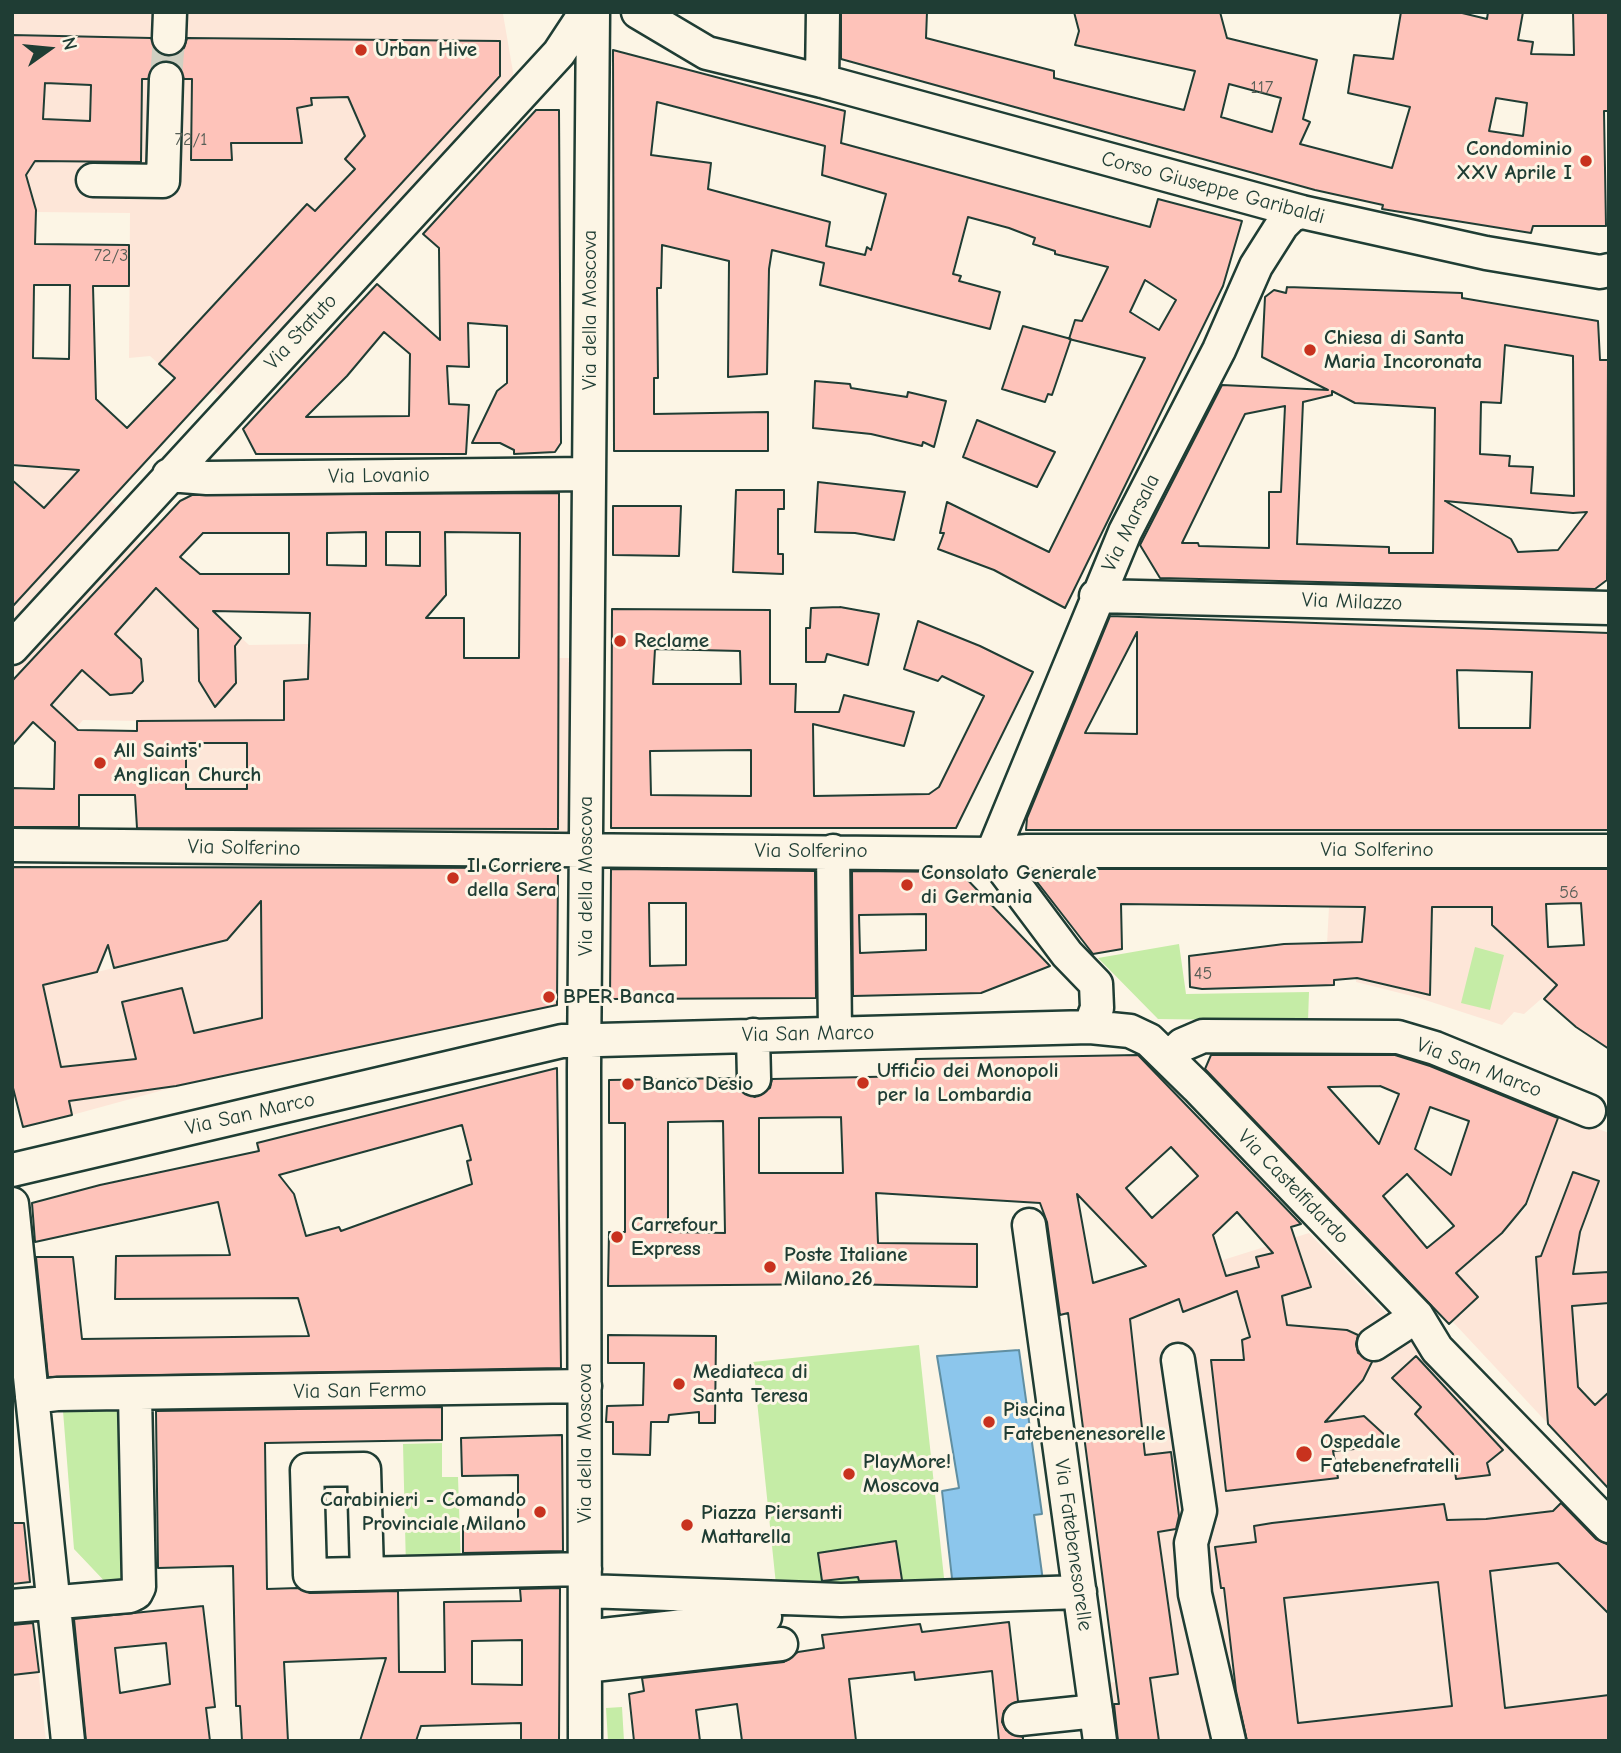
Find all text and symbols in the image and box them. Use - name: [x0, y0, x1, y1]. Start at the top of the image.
- north arrow: [14, 14, 84, 84]
- text: N: [57, 35, 82, 52]
- place label: Urban Hive: [375, 37, 477, 63]
- marker: Urban Hive: [353, 42, 369, 58]
- house number: 117: [1251, 77, 1273, 99]
- house number: 72/1: [175, 129, 207, 151]
- place label: Condominio XXV Aprile I: [1456, 136, 1572, 186]
- street label: Corso Giuseppe Garibaldi: [1099, 146, 1327, 230]
- marker: Condominio XXV Aprile I: [1578, 153, 1594, 169]
- street label: Via della Moscova: [577, 230, 603, 390]
- house number: 72/3: [94, 245, 128, 267]
- street label: Via Statuto: [259, 289, 343, 375]
- place label: Chiesa di Santa Maria Incoronata: [1324, 325, 1482, 375]
- marker: Chiesa di Santa Maria Incoronata: [1302, 342, 1318, 358]
- street label: Via Lovanio: [328, 463, 430, 489]
- street label: Via Marsala: [1097, 470, 1165, 576]
- street label: Via Milazzo: [1301, 588, 1403, 616]
- place label: Reclame: [634, 628, 709, 654]
- marker: Reclame: [612, 633, 628, 649]
- place label: All Saints' Anglican Church: [114, 738, 261, 788]
- marker: All Saints' Anglican Church: [92, 755, 108, 771]
- street label: Via della Moscova: [573, 796, 599, 956]
- street label: Via Solferino: [187, 834, 301, 862]
- street label: Via Solferino: [1320, 837, 1434, 863]
- street label: Via Solferino: [754, 838, 868, 864]
- place label: Il Corriere della Sera: [467, 853, 562, 903]
- place label: Consolato Generale di Germania: [921, 860, 1097, 910]
- marker: Il Corriere della Sera: [445, 870, 461, 886]
- marker: Consolato Generale di Germania: [899, 877, 915, 893]
- house number: 56: [1559, 882, 1579, 904]
- house number: 45: [1194, 963, 1212, 985]
- place label: BPER Banca: [563, 984, 675, 1010]
- marker: BPER Banca: [541, 989, 557, 1005]
- street label: Via San Marco: [742, 1020, 874, 1048]
- street label: Via San Marco: [1413, 1033, 1545, 1103]
- place label: Ufficio dei Monopoli per la Lombardia: [877, 1058, 1059, 1108]
- place label: Banco Desio: [642, 1071, 753, 1097]
- marker: Ufficio dei Monopoli per la Lombardia: [855, 1075, 871, 1091]
- marker: Banco Desio: [620, 1076, 636, 1092]
- street label: Via San Marco: [183, 1087, 317, 1141]
- street label: Via Castelfidardo: [1232, 1125, 1354, 1249]
- place label: Carrefour Express: [631, 1212, 717, 1262]
- marker: Carrefour Express: [609, 1229, 625, 1245]
- place label: Poste Italiane Milano 26: [784, 1242, 908, 1292]
- marker: Poste Italiane Milano 26: [762, 1259, 778, 1275]
- place label: Mediateca di Santa Teresa: [693, 1359, 808, 1409]
- street label: Via della Moscova: [572, 1363, 598, 1523]
- marker: Mediateca di Santa Teresa: [671, 1376, 687, 1392]
- street label: Via San Fermo: [293, 1377, 427, 1405]
- place label: Piscina Fatebenenesorelle: [1003, 1397, 1165, 1447]
- marker: Piscina Fatebenenesorelle: [981, 1414, 997, 1430]
- place label: Ospedale Fatebenefratelli: [1320, 1429, 1460, 1479]
- marker: Ospedale Fatebenefratelli: [1294, 1444, 1314, 1464]
- place label: PlayMore! Moscova: [863, 1449, 951, 1499]
- street label: Via Fatebenesorelle: [1048, 1457, 1098, 1633]
- marker: PlayMore! Moscova: [841, 1466, 857, 1482]
- place label: Carabinieri - Comando Provinciale Milano: [320, 1487, 526, 1537]
- place label: Piazza Piersanti Mattarella: [701, 1500, 843, 1550]
- marker: Carabinieri - Comando Provinciale Milano: [532, 1504, 548, 1520]
- marker: Piazza Piersanti Mattarella: [679, 1517, 695, 1533]

